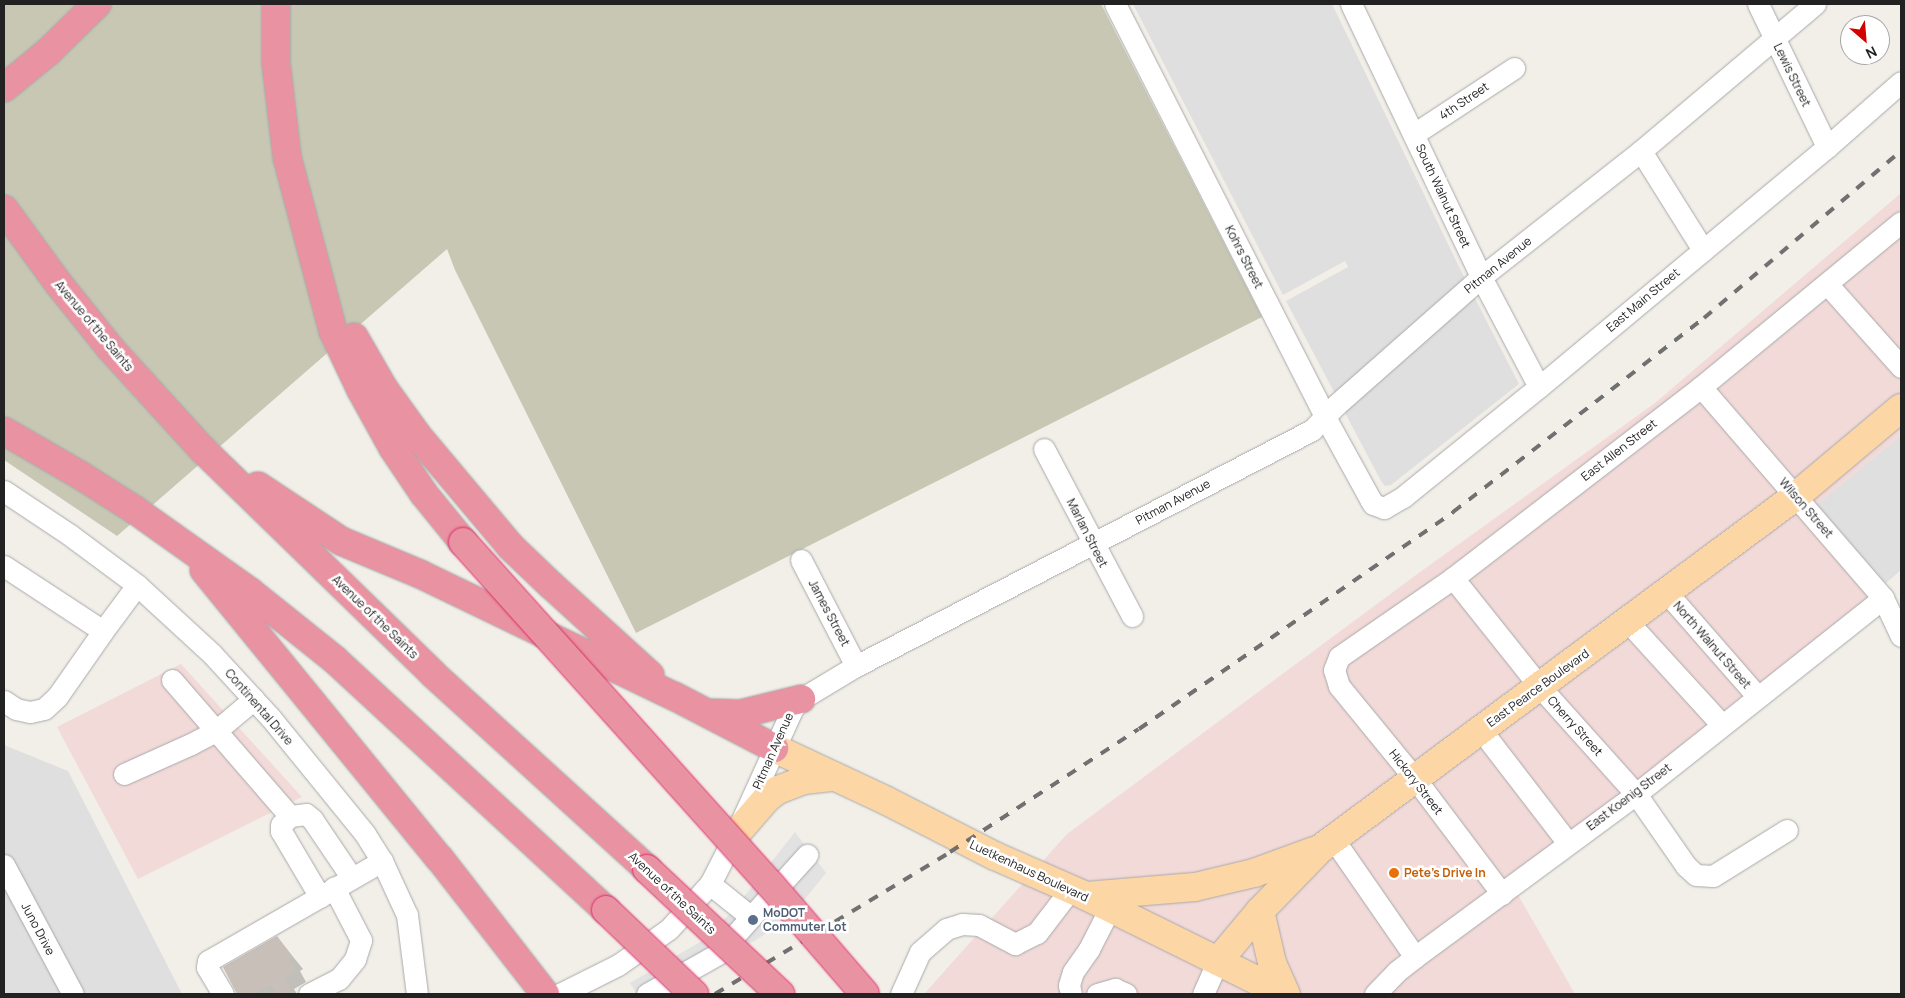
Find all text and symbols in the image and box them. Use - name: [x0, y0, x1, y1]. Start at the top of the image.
- north arrow: [1840, 15, 1890, 65]
- street label: Lewis Street: [1770, 41, 1814, 109]
- text: N: [1863, 42, 1880, 64]
- street label: 4th Street: [1436, 79, 1492, 123]
- street label: South Walnut Street: [1413, 142, 1473, 250]
- street label: Kohrs Street: [1222, 223, 1266, 291]
- street label: Pitman Avenue: [1461, 234, 1535, 296]
- street label: East Main Street: [1603, 265, 1683, 335]
- street label: Avenue of the Saints: [52, 278, 136, 374]
- street label: East Allen Street: [1578, 416, 1660, 484]
- street label: Wilson Street: [1776, 475, 1836, 541]
- street label: Pitman Avenue: [1133, 476, 1213, 528]
- street label: Marlan Street: [1063, 496, 1111, 570]
- street label: Avenue of the Saints: [329, 572, 421, 662]
- street label: James Street: [805, 577, 853, 649]
- street label: North Walnut Street: [1670, 598, 1754, 692]
- street label: East Pearce Boulevard: [1484, 646, 1592, 730]
- street label: Continental Drive: [222, 666, 296, 748]
- street label: Cherry Street: [1544, 693, 1606, 759]
- street label: Pitman Avenue: [750, 710, 796, 792]
- street label: Hickory Street: [1386, 747, 1446, 817]
- street label: East Koenig Street: [1584, 760, 1674, 834]
- street label: Luetkenhaus Boulevard: [967, 837, 1091, 905]
- street label: Avenue of the Saints: [626, 849, 718, 937]
- place label: Pete's Drive In: [1404, 866, 1485, 880]
- marker: Pete's Drive In: [1388, 867, 1400, 879]
- street label: Juno Drive: [18, 900, 58, 958]
- place label: MoDOT Commuter Lot: [763, 906, 847, 934]
- marker: MoDOT Commuter Lot: [747, 914, 759, 926]

